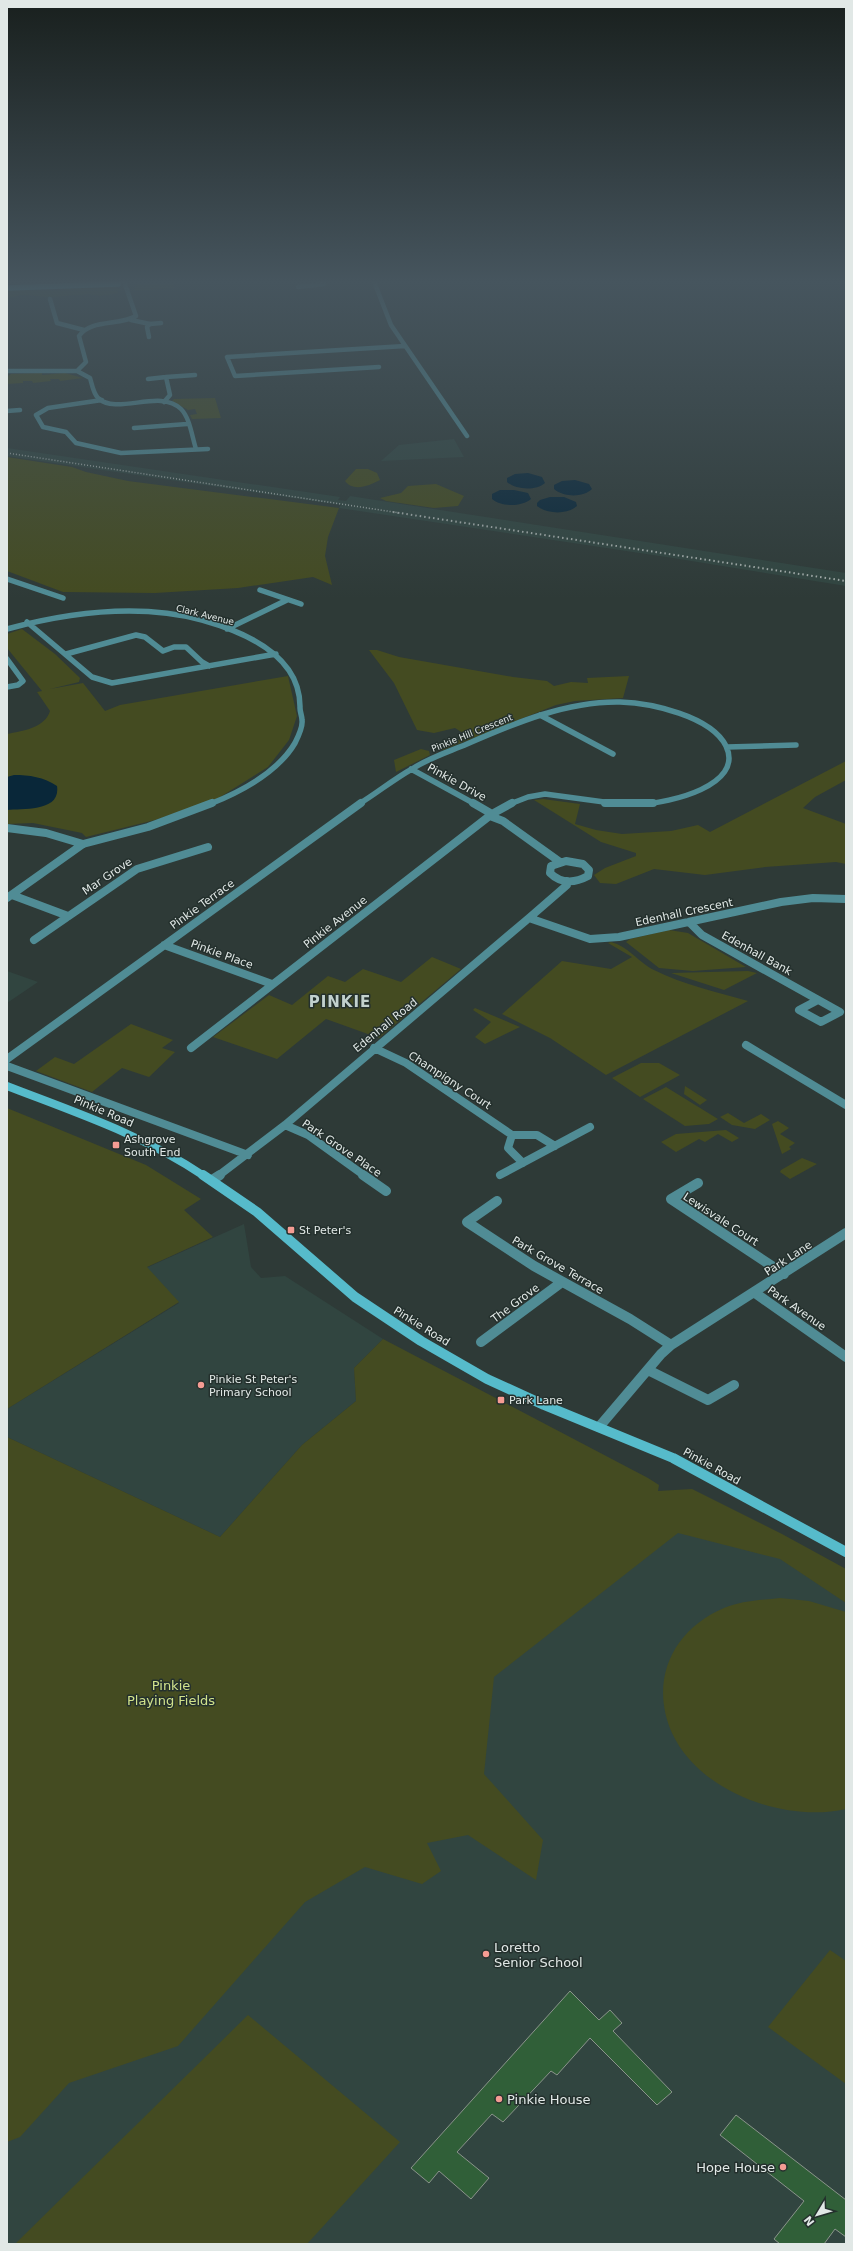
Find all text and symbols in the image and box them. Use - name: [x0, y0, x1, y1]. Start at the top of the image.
- street label: Clark Avenue: [175, 603, 236, 627]
- street label: Pinkie Hill Crescent: [430, 712, 514, 754]
- street label: Pinkie Drive: [425, 761, 489, 804]
- street label: Mar Grove: [80, 855, 135, 898]
- street label: Pinkie Terrace: [168, 877, 237, 932]
- street label: Pinkie Avenue: [301, 893, 370, 951]
- street label: Edenhall Crescent: [634, 896, 735, 929]
- street label: Edenhall Bank: [719, 929, 795, 978]
- street label: Pinkie Place: [189, 937, 255, 972]
- district label: PINKIE: [309, 993, 371, 1011]
- street label: Edenhall Road: [351, 996, 420, 1055]
- street label: Champigny Court: [406, 1049, 494, 1112]
- street label: Pinkie Road: [72, 1093, 136, 1130]
- street label: Park Grove Place: [300, 1117, 384, 1180]
- place label: Ashgrove South End: [124, 1133, 180, 1159]
- marker: Ashgrove South End: [111, 1140, 121, 1150]
- street label: Lewisvale Court: [681, 1190, 761, 1249]
- place label: St Peter's: [299, 1224, 351, 1237]
- marker: St Peter's: [286, 1225, 296, 1235]
- street label: Park Grove Terrace: [510, 1234, 606, 1297]
- street label: Park Lane: [762, 1238, 815, 1279]
- street label: The Grove: [488, 1281, 542, 1326]
- street label: Park Avenue: [765, 1284, 829, 1333]
- street label: Pinkie Road: [391, 1304, 452, 1349]
- place label: Pinkie St Peter's Primary School: [209, 1373, 298, 1399]
- marker: Pinkie St Peter's Primary School: [196, 1380, 206, 1390]
- place label: Park Lane: [509, 1394, 563, 1407]
- marker: Park Lane: [496, 1395, 506, 1405]
- street label: Pinkie Road: [681, 1445, 743, 1488]
- park label: Pinkie Playing Fields: [127, 1678, 215, 1708]
- place label: Loretto Senior School: [494, 1940, 583, 1970]
- marker: Loretto Senior School: [481, 1949, 491, 1959]
- place label: Pinkie House: [507, 2092, 590, 2107]
- marker: Pinkie House: [494, 2094, 504, 2104]
- place label: Hope House: [696, 2160, 775, 2175]
- marker: Hope House: [778, 2162, 788, 2172]
- north arrow: [797, 2195, 837, 2235]
- text: N: [802, 2213, 817, 2228]

